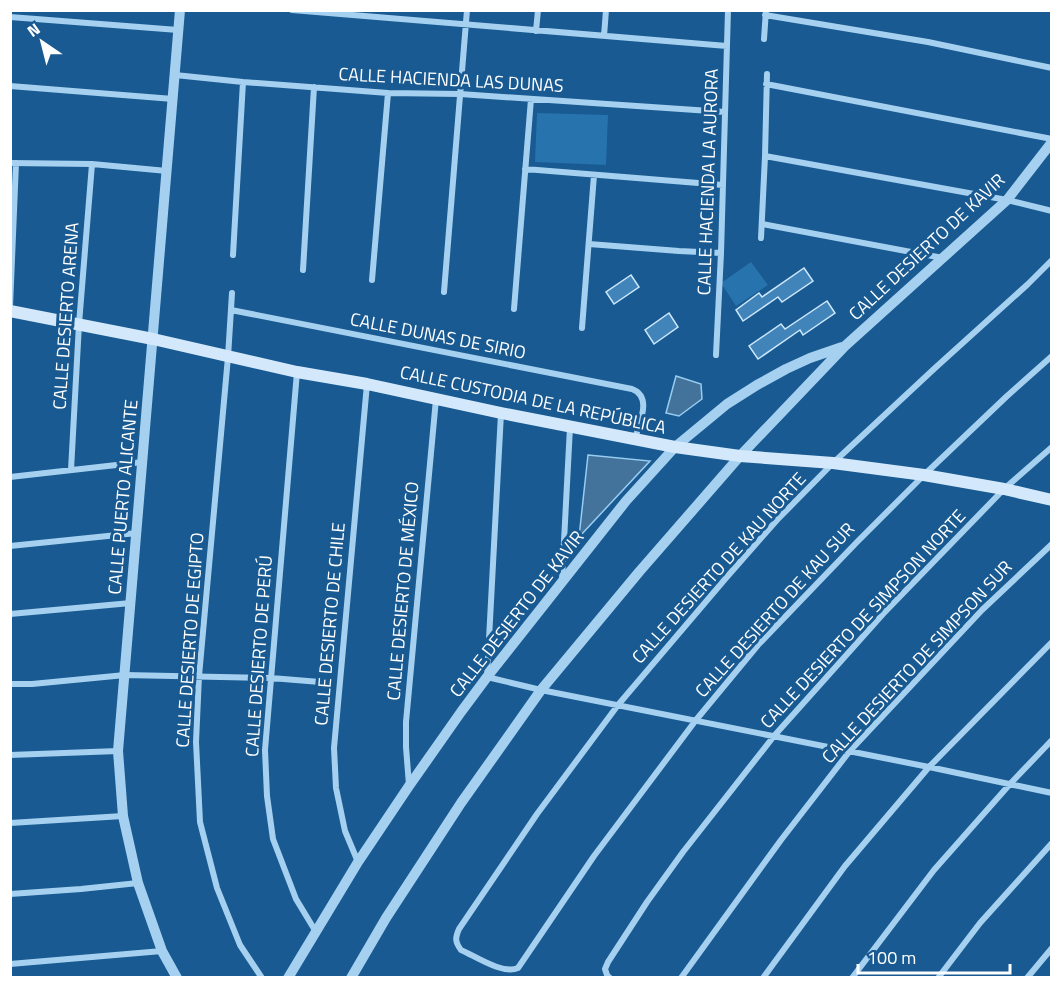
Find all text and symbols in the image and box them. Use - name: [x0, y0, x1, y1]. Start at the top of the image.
- north arrow: [12, 12, 72, 72]
- text: N: [22, 17, 45, 43]
- street label: CALLE HACIENDA LAS DUNAS: [338, 60, 564, 99]
- street label: CALLE HACIENDA LA AURORA: [690, 68, 725, 296]
- street label: CALLE DESIERTO DE KAVIR: [842, 167, 1011, 326]
- street label: CALLE DESIERTO ARENA: [45, 221, 86, 411]
- street label: CALLE DUNAS DE SIRIO: [348, 305, 528, 366]
- street label: CALLE CUSTODIA DE LA REPÚBLICA: [398, 358, 669, 441]
- street label: CALLE PUERTO ALICANTE: [101, 398, 144, 596]
- street label: CALLE DESIERTO DE KAU NORTE: [625, 466, 812, 669]
- street label: CALLE DESIERTO DE MÉXICO: [379, 480, 426, 702]
- street label: CALLE DESIERTO DE SIMPSON NORTE: [754, 503, 972, 734]
- street label: CALLE DESIERTO DE KAU SUR: [688, 516, 861, 703]
- street label: CALLE DESIERTO DE CHILE: [307, 521, 352, 727]
- street label: CALLE DESIERTO DE KAVIR: [443, 525, 590, 703]
- street label: CALLE DESIERTO DE EGIPTO: [169, 531, 210, 748]
- street label: CALLE DESIERTO DE PERÚ: [238, 554, 279, 758]
- street label: CALLE DESIERTO DE SIMPSON SUR: [815, 554, 1018, 769]
- scale bar: [858, 937, 1010, 975]
- text: 100 m: [867, 944, 916, 971]

